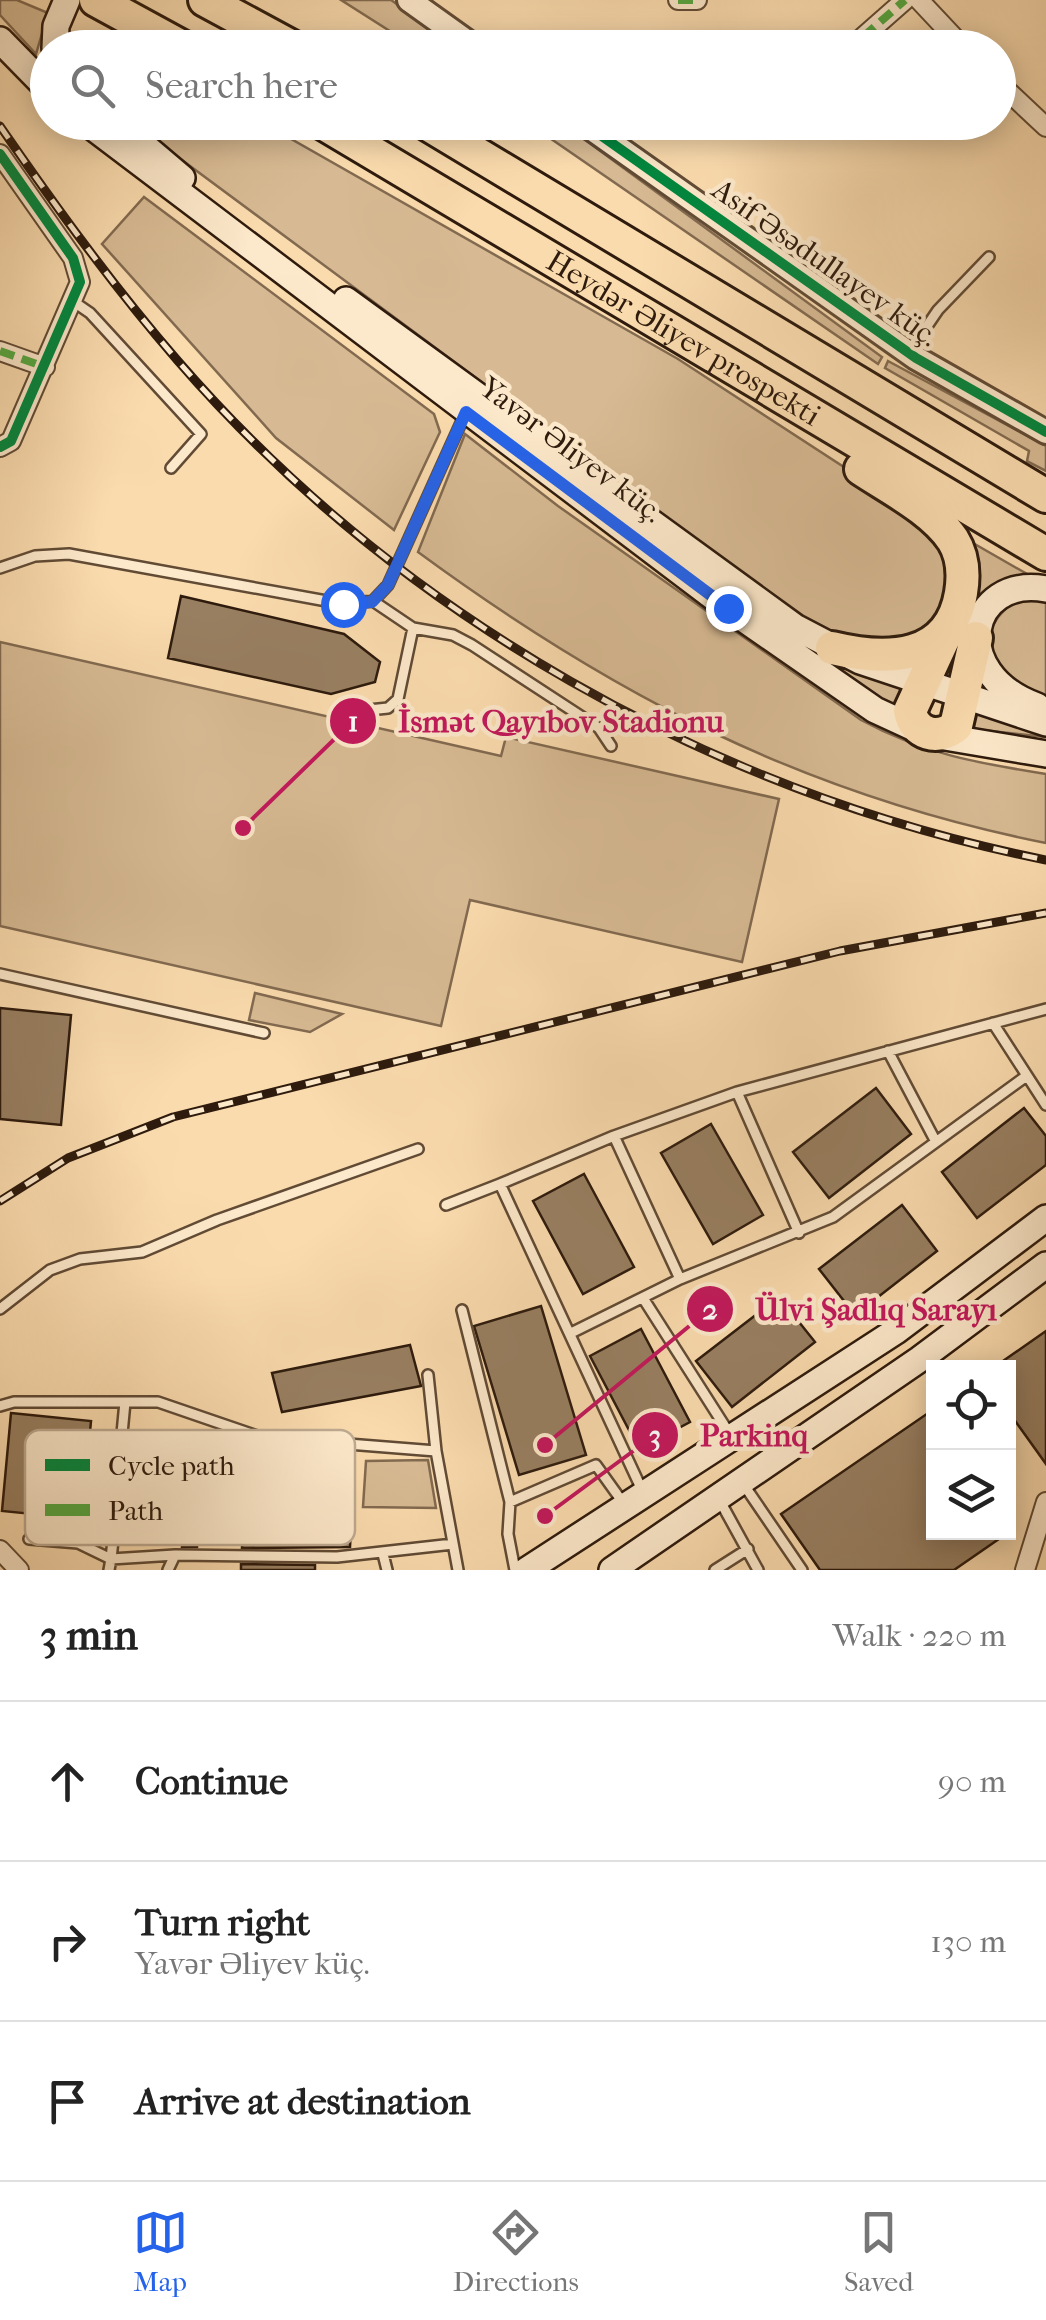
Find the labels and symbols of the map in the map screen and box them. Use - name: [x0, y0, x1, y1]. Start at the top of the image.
- street label: Asif Əsədullayev küç.: [704, 171, 945, 354]
- street label: Heydər Əliyev prospekti: [540, 243, 827, 433]
- street label: Yavər Əliyev küç.: [472, 369, 669, 530]
- route start: [321, 582, 367, 628]
- route end: [706, 586, 752, 632]
- callout: İsmət Qayıbov Stadionu: [328, 690, 744, 752]
- text: İsmət Qayıbov Stadionu: [398, 703, 725, 740]
- text: 1: [348, 704, 358, 739]
- callout: Ülvi Şadlıq Sarayı: [685, 1278, 1017, 1340]
- text: Ülvi Şadlıq Sarayı: [755, 1291, 998, 1329]
- text: 2: [702, 1292, 718, 1327]
- callout: Parkinq: [630, 1404, 828, 1466]
- text: Parkinq: [700, 1417, 809, 1454]
- text: 3: [649, 1418, 661, 1453]
- legend: [25, 1430, 355, 1545]
- text: Cycle path: [108, 1449, 235, 1482]
- text: Path: [108, 1494, 164, 1527]

